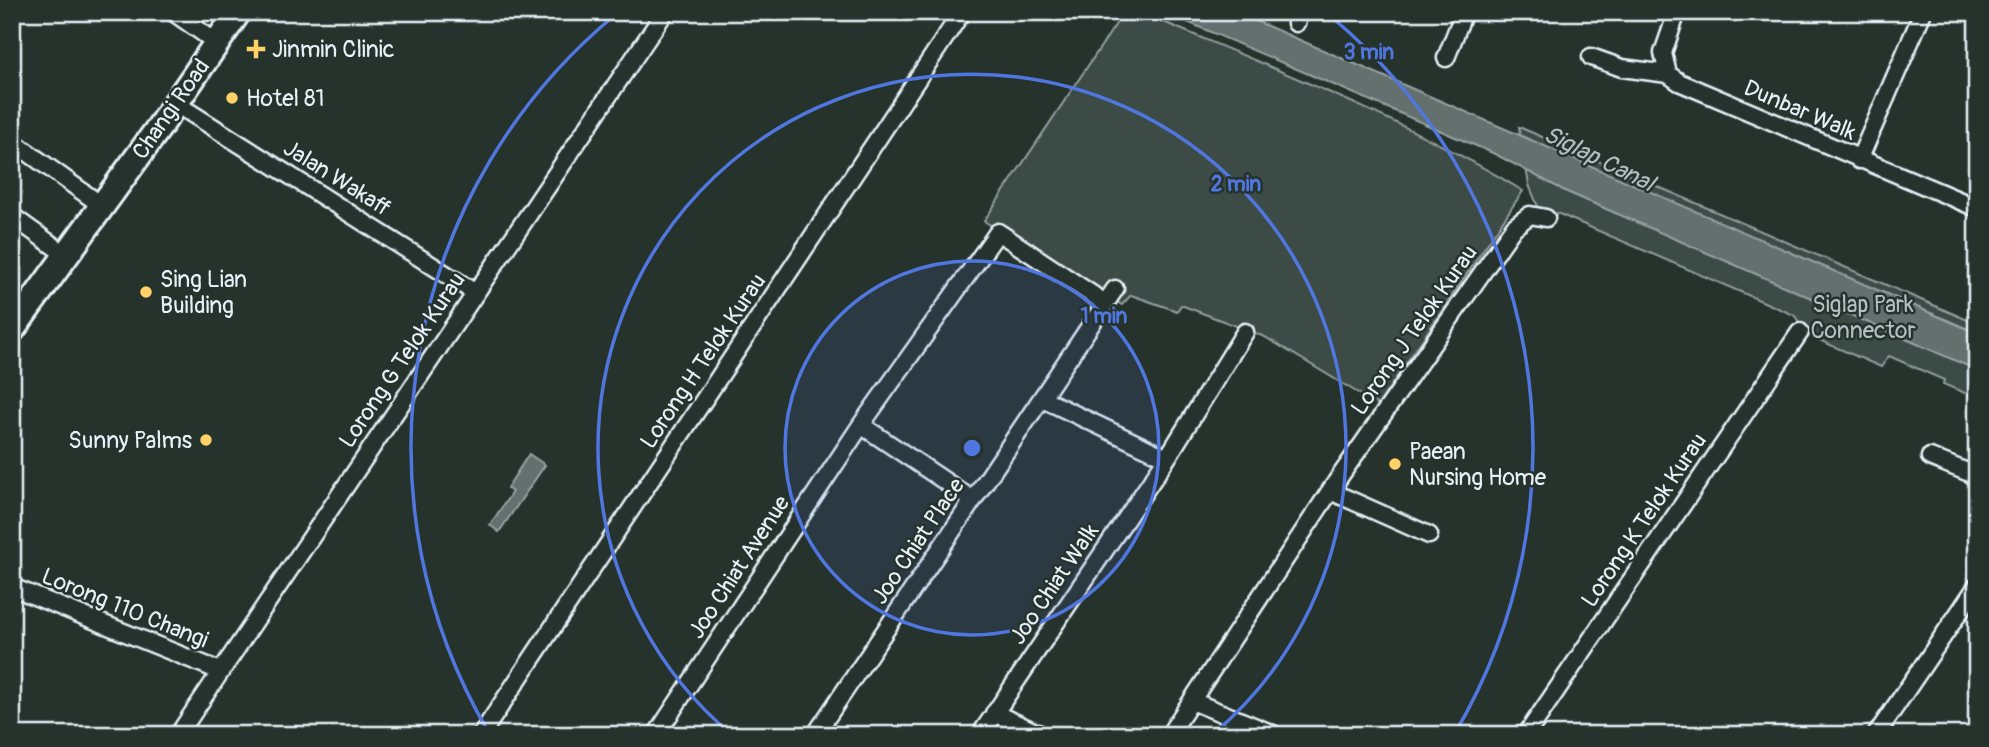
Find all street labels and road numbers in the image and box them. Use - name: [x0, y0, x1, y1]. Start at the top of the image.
- street label: Changi Road: [126, 53, 216, 165]
- street label: Dunbar Walk: [1739, 73, 1861, 147]
- street label: Jalan Wakaff: [278, 134, 396, 222]
- street label: Lorong J Telok Kurau: [1344, 239, 1484, 421]
- street label: Lorong G Telok Kurau: [332, 267, 472, 453]
- street label: Lorong H Telok Kurau: [634, 268, 772, 454]
- street label: Lorong K Telok Kurau: [1575, 427, 1713, 613]
- street label: Joo Chiat Place: [865, 472, 971, 610]
- street label: Joo Chiat Avenue: [682, 489, 796, 644]
- street label: Joo Chiat Walk: [1003, 518, 1105, 650]
- street label: Lorong 110 Changi: [37, 561, 213, 655]

